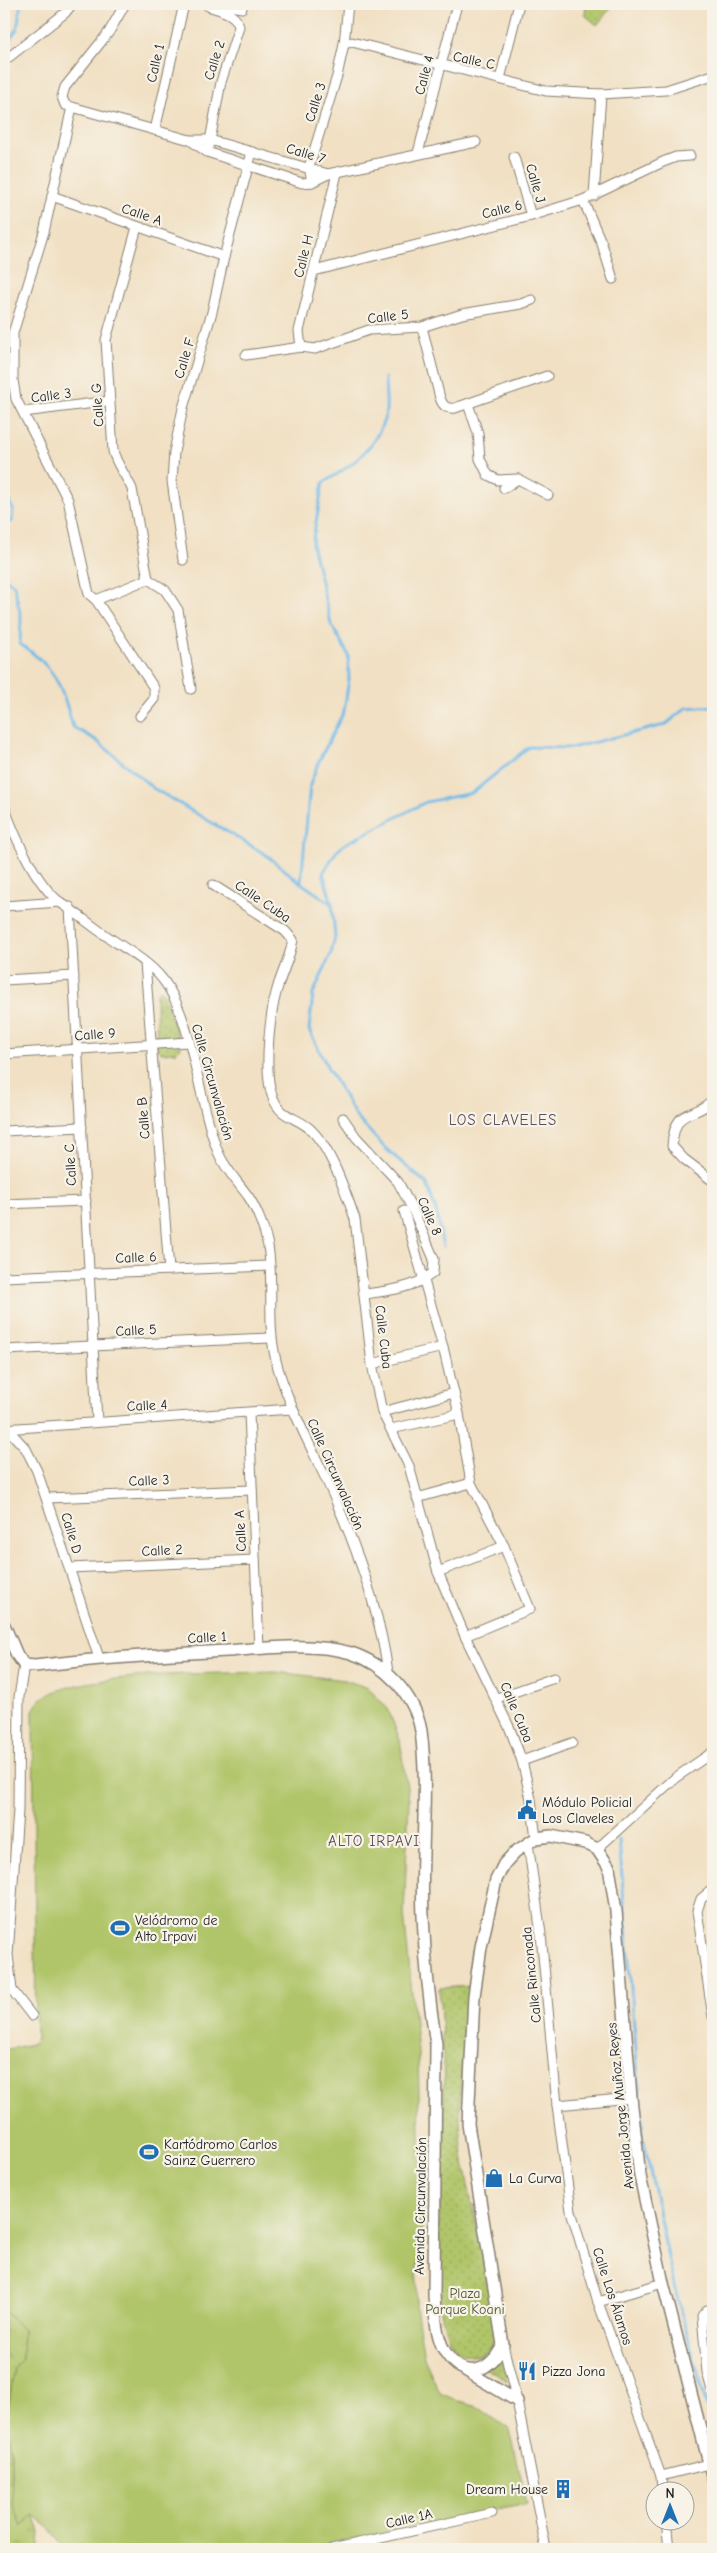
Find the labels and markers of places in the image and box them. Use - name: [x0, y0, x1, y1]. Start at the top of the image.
- place label: Módulo Policial Los Claveles: [542, 1794, 632, 1827]
- public building icon: Módulo Policial Los Claveles: [516, 1799, 538, 1821]
- place label: Velódromo de Alto Irpavi: [135, 1912, 217, 1945]
- sports icon: Velódromo de Alto Irpavi: [109, 1917, 131, 1939]
- place label: Kartódromo Carlos Sainz Guerrero: [164, 2136, 277, 2169]
- sports icon: Kartódromo Carlos Sainz Guerrero: [138, 2141, 160, 2163]
- shop icon: La Curva: [483, 2167, 505, 2189]
- place label: La Curva: [509, 2170, 562, 2187]
- restaurant icon: Pizza Jona: [516, 2360, 538, 2382]
- place label: Pizza Jona: [542, 2363, 606, 2380]
- building icon: Dream House: [552, 2478, 574, 2500]
- place label: Dream House: [466, 2481, 548, 2498]

